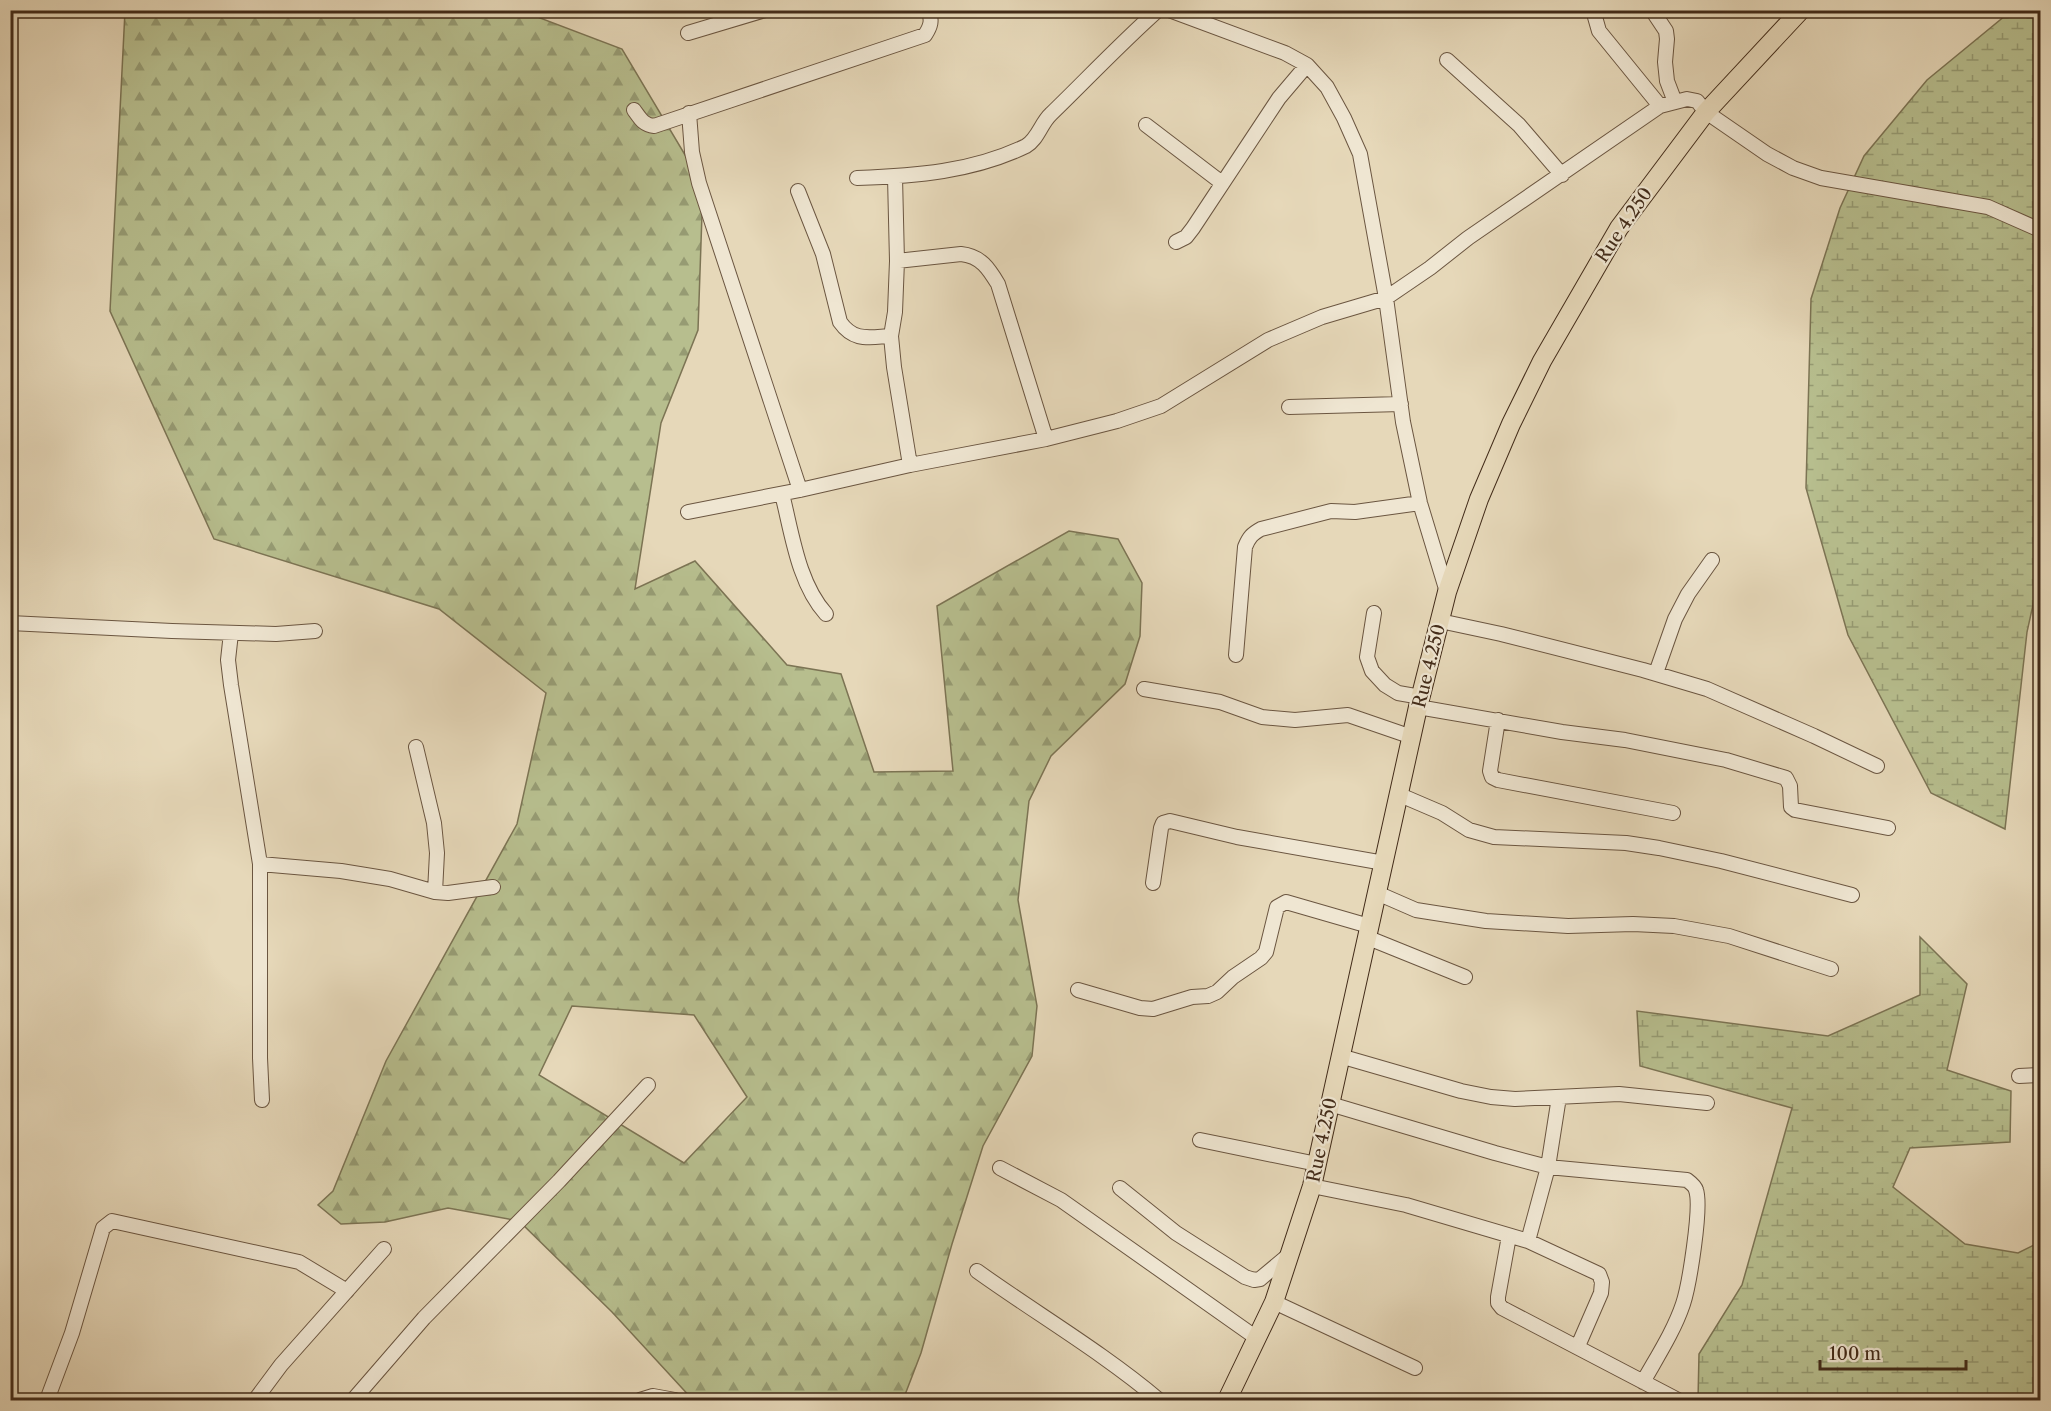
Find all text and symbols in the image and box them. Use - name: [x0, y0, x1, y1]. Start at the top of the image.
- street label: Rue 4.250: [1591, 183, 1657, 267]
- street label: Rue 4.250: [1408, 622, 1450, 710]
- street label: Rue 4.250: [1302, 1096, 1342, 1184]
- scale bar: [1820, 1333, 1966, 1371]
- text: 100 m: [1829, 1343, 1881, 1365]

